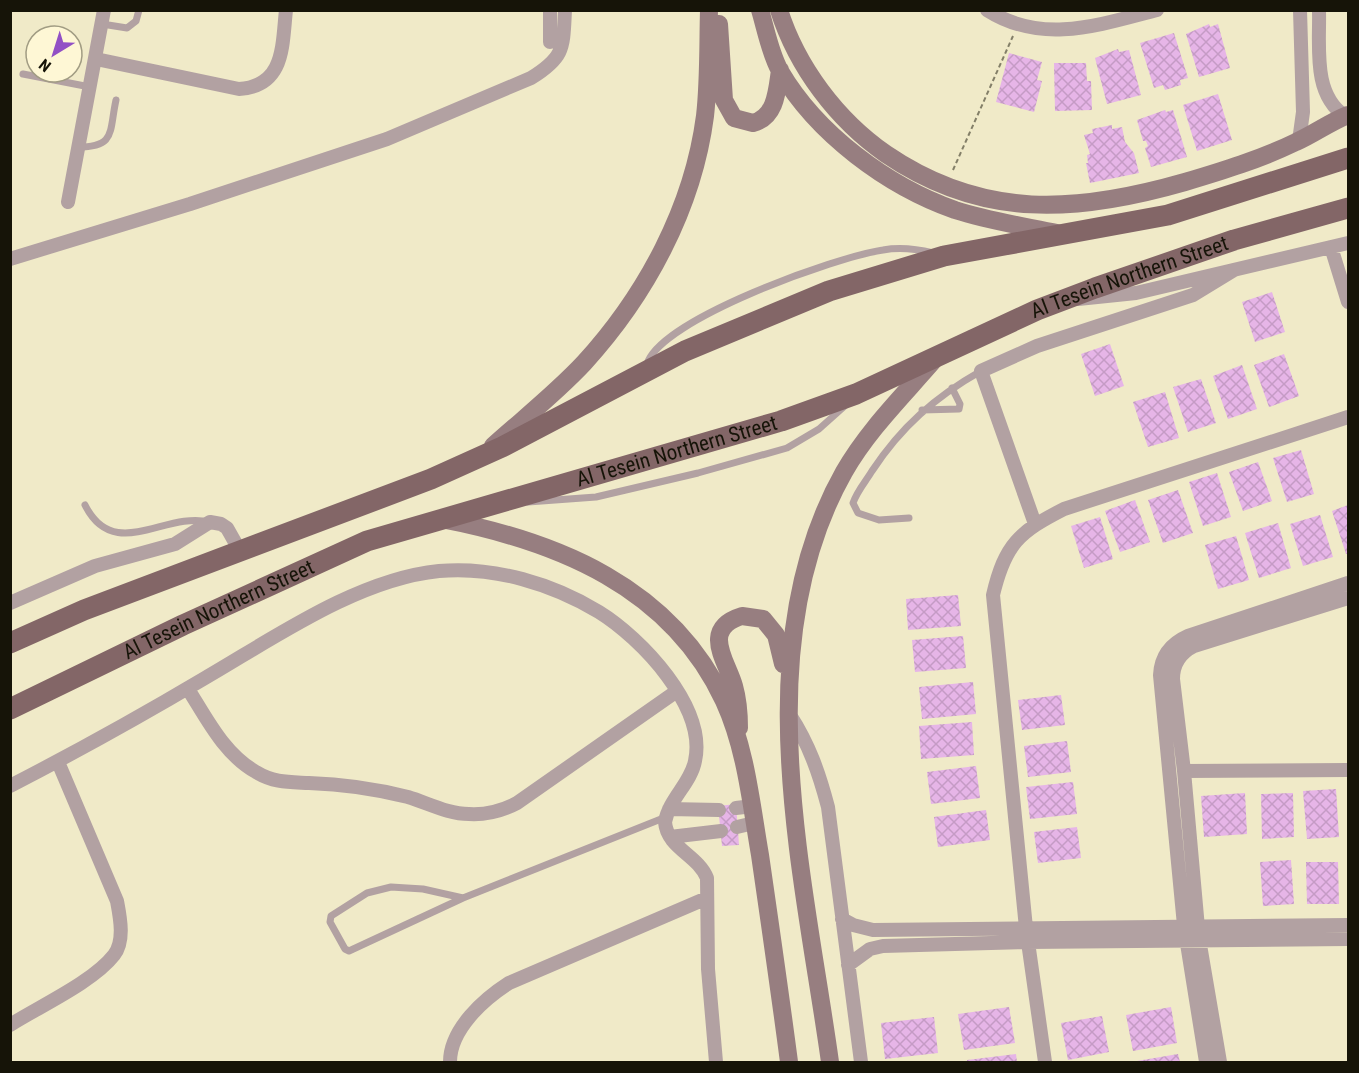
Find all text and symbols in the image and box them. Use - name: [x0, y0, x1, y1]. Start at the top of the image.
- north arrow: [24, 24, 84, 84]
- text: N: [35, 55, 55, 76]
- street label: Al Tesein Northern Street: [1027, 231, 1231, 323]
- street label: Al Tesein Northern Street: [574, 411, 780, 492]
- street label: Al Tesein Northern Street: [119, 555, 318, 664]

